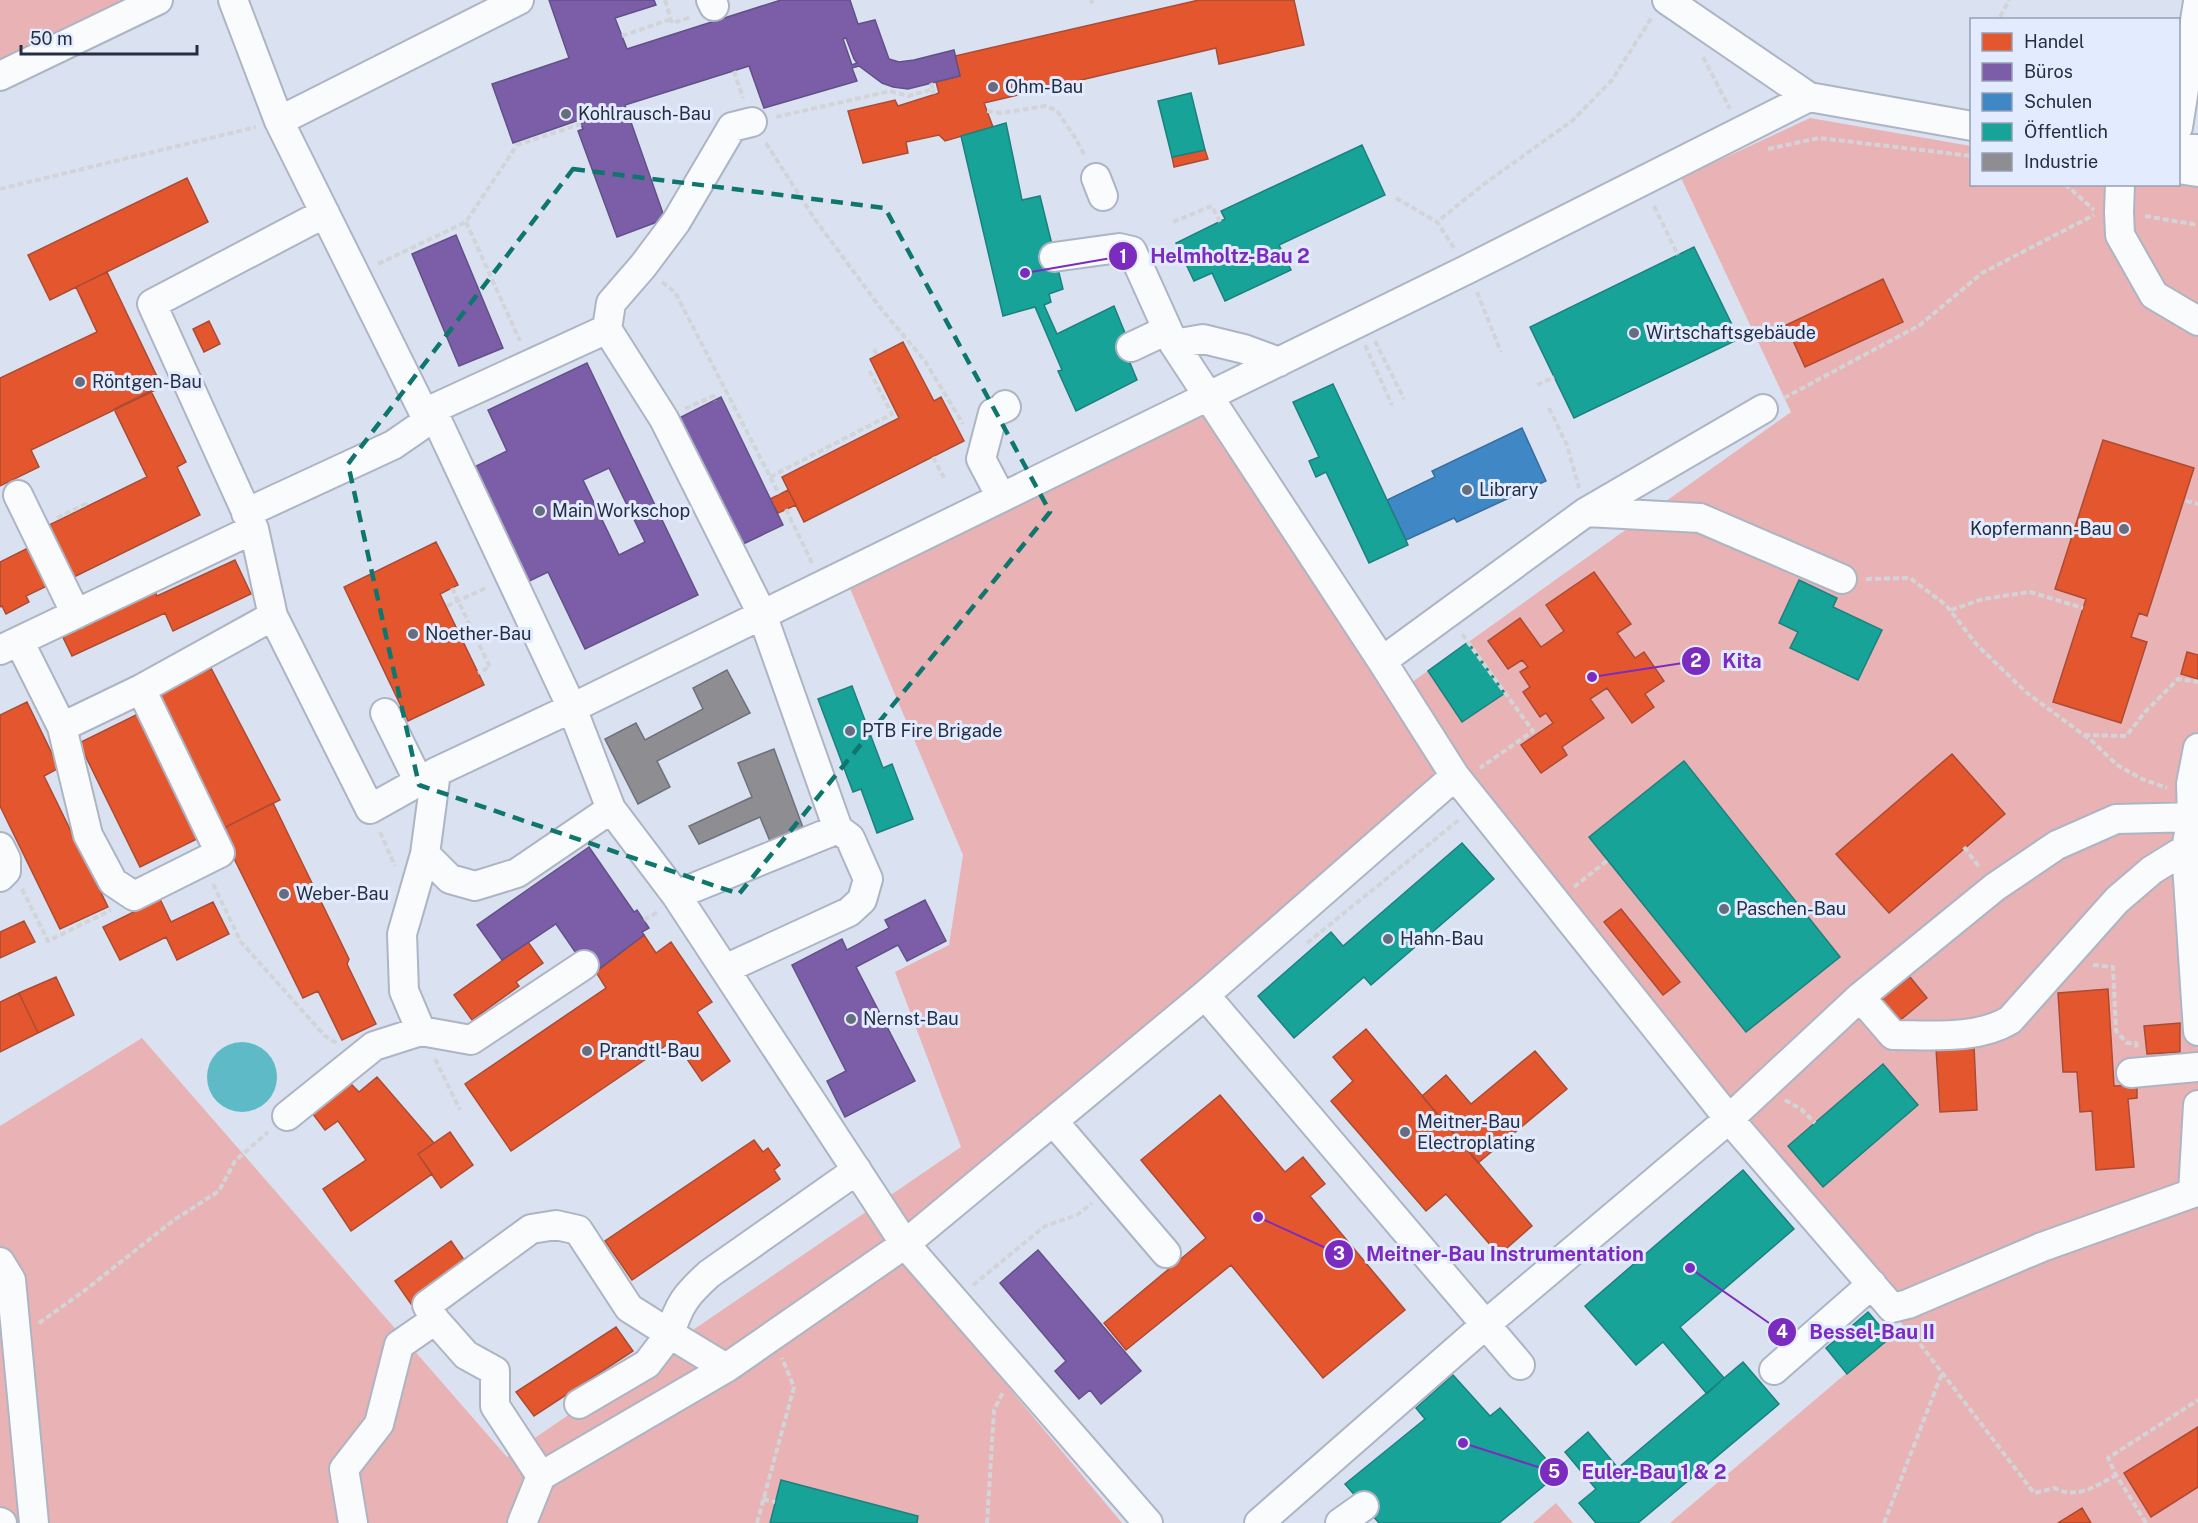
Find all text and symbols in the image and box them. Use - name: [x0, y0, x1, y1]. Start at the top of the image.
- scale bar: [21, 18, 196, 56]
- legend: [1970, 18, 2180, 186]
- text: 50 m: [30, 28, 73, 49]
- text: Handel: [2024, 31, 2084, 52]
- text: Büros: [2024, 61, 2073, 82]
- place label: Ohm-Bau: [1005, 76, 1083, 97]
- marker: Ohm-Bau: [986, 80, 1000, 94]
- text: Schulen: [2024, 91, 2092, 112]
- place label: Kohlrausch-Bau: [578, 103, 711, 124]
- marker: Kohlrausch-Bau: [559, 107, 573, 121]
- text: Öffentlich: [2024, 120, 2108, 142]
- text: Industrie: [2024, 151, 2098, 172]
- callout: Helmholtz-Bau 2: [1108, 237, 1321, 275]
- text: Helmholtz-Bau 2: [1150, 244, 1310, 268]
- text: 1: [1119, 246, 1127, 267]
- place label: Wirtschaftsgebäude: [1646, 322, 1816, 343]
- marker: Wirtschaftsgebäude: [1627, 326, 1641, 340]
- place label: Röntgen-Bau: [92, 371, 202, 392]
- marker: Röntgen-Bau: [73, 375, 87, 389]
- place label: Library: [1479, 479, 1539, 500]
- marker: Library: [1460, 483, 1474, 497]
- place label: Main Workschop: [552, 500, 690, 521]
- marker: Main Workschop: [533, 504, 547, 518]
- place label: Kopfermann-Bau: [1970, 518, 2112, 539]
- marker: Kopfermann-Bau: [2117, 522, 2131, 536]
- place label: Noether-Bau: [425, 623, 531, 644]
- marker: Noether-Bau: [406, 627, 420, 641]
- callout: Kita: [1681, 642, 1774, 680]
- text: Kita: [1722, 649, 1762, 673]
- text: 2: [1690, 650, 1702, 671]
- place label: PTB Fire Brigade: [862, 720, 1003, 741]
- marker: PTB Fire Brigade: [843, 724, 857, 738]
- place label: Weber-Bau: [296, 883, 389, 904]
- marker: Weber-Bau: [277, 887, 291, 901]
- place label: Paschen-Bau: [1736, 898, 1846, 919]
- marker: Paschen-Bau: [1717, 902, 1731, 916]
- place label: Hahn-Bau: [1400, 928, 1484, 949]
- marker: Hahn-Bau: [1381, 932, 1395, 946]
- place label: Nernst-Bau: [863, 1008, 959, 1029]
- marker: Nernst-Bau: [844, 1012, 858, 1026]
- place label: Prandtl-Bau: [599, 1040, 700, 1061]
- marker: Prandtl-Bau: [580, 1044, 594, 1058]
- place label: Meitner-Bau Electroplating: [1417, 1111, 1535, 1153]
- marker: Meitner-Bau Electroplating: [1398, 1125, 1412, 1139]
- callout: Meitner-Bau Instrumentation: [1324, 1235, 1656, 1273]
- text: Meitner-Bau Instrumentation: [1366, 1242, 1644, 1266]
- text: 3: [1333, 1243, 1345, 1264]
- callout: Bessel-Bau II: [1767, 1313, 1947, 1351]
- text: Bessel-Bau II: [1809, 1320, 1935, 1344]
- text: 4: [1776, 1321, 1788, 1342]
- callout: Euler-Bau 1 & 2: [1539, 1453, 1738, 1491]
- text: Euler-Bau 1 & 2: [1582, 1460, 1726, 1484]
- text: 5: [1548, 1461, 1560, 1482]

